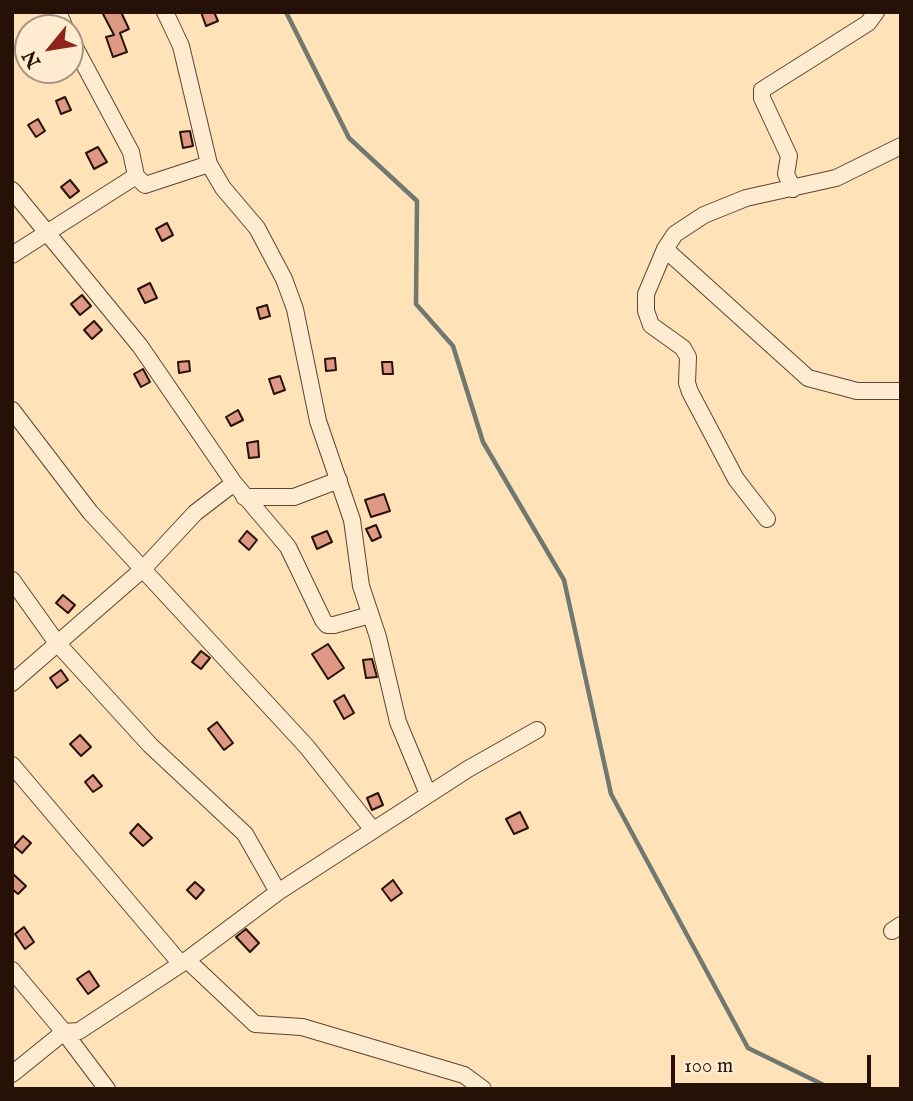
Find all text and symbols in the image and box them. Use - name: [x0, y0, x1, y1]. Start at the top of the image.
- north arrow: [14, 14, 84, 84]
- text: N: [18, 45, 47, 72]
- scale bar: [675, 1042, 874, 1086]
- text: 100 m: [684, 1053, 733, 1080]

